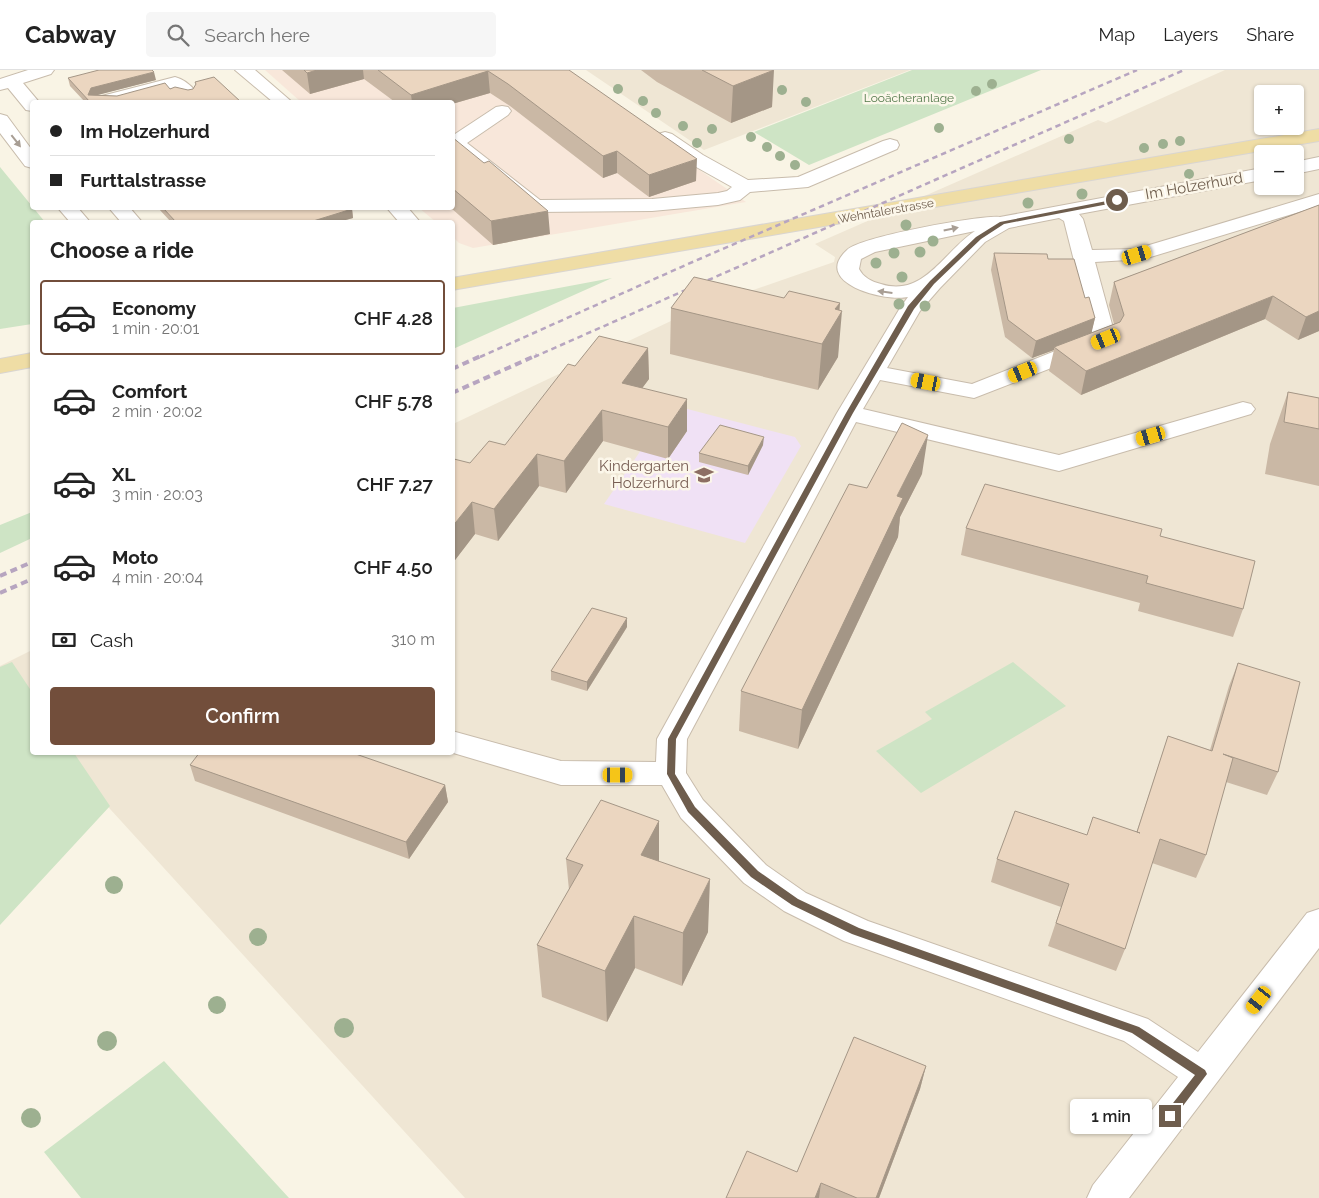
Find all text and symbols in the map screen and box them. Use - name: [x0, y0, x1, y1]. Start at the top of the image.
- search box: [146, 12, 496, 57]
- text: Cabway: [25, 20, 116, 49]
- icon: search: [164, 21, 192, 49]
- text: Search here: [204, 24, 310, 46]
- text: Map: [1099, 24, 1135, 45]
- text: Layers: [1163, 24, 1218, 45]
- text: Share: [1246, 24, 1294, 45]
- map controls: [1254, 85, 1304, 195]
- button: +: [1254, 85, 1304, 135]
- park label: Looächeranlage: [864, 91, 954, 105]
- text: Im Holzerhurd: [80, 120, 210, 142]
- one-way arrow: [11, 134, 22, 147]
- button: −: [1254, 145, 1304, 195]
- text: Furttalstrasse: [80, 169, 206, 191]
- street label: Im Holzerhurd: [1144, 169, 1244, 203]
- route start: [1106, 189, 1128, 211]
- street label: Wehntalerstrasse: [837, 196, 935, 226]
- one-way arrow: [943, 225, 959, 233]
- text: Choose a ride: [50, 237, 194, 263]
- car: [1120, 243, 1153, 267]
- one-way arrow: [877, 287, 893, 295]
- icon: car: [52, 295, 97, 340]
- text: Economy: [112, 297, 196, 319]
- text: CHF 4.28: [354, 307, 433, 329]
- text: 1 min · 20:01: [112, 319, 199, 338]
- car: [1089, 326, 1122, 352]
- car: [1006, 359, 1039, 385]
- car: [909, 372, 942, 392]
- icon: car: [52, 378, 97, 423]
- text: Comfort: [112, 380, 187, 402]
- text: CHF 5.78: [355, 390, 433, 412]
- text: 2 min · 20:02: [112, 402, 202, 421]
- car: [1134, 425, 1167, 447]
- place label: Kindergarten Holzerhurd: [599, 457, 689, 492]
- icon: car: [52, 461, 97, 506]
- text: XL: [112, 463, 135, 485]
- school or university icon: Kindergarten Holzerhurd: [693, 464, 715, 486]
- text: CHF 7.27: [356, 473, 433, 495]
- text: 3 min · 20:03: [112, 485, 203, 504]
- icon: car: [52, 544, 97, 589]
- text: Moto: [112, 546, 158, 568]
- text: CHF 4.50: [354, 556, 433, 578]
- text: 4 min · 20:04: [112, 568, 203, 587]
- icon: cash: [50, 626, 78, 654]
- text: Cash: [90, 629, 134, 651]
- text: 310 m: [391, 630, 435, 649]
- button: Confirm: [50, 687, 435, 745]
- car: [603, 768, 633, 783]
- car: [1243, 984, 1274, 1016]
- callout: 1 min: [1070, 1098, 1152, 1134]
- route end: [1159, 1105, 1181, 1127]
- text: 1 min: [1091, 1107, 1131, 1126]

